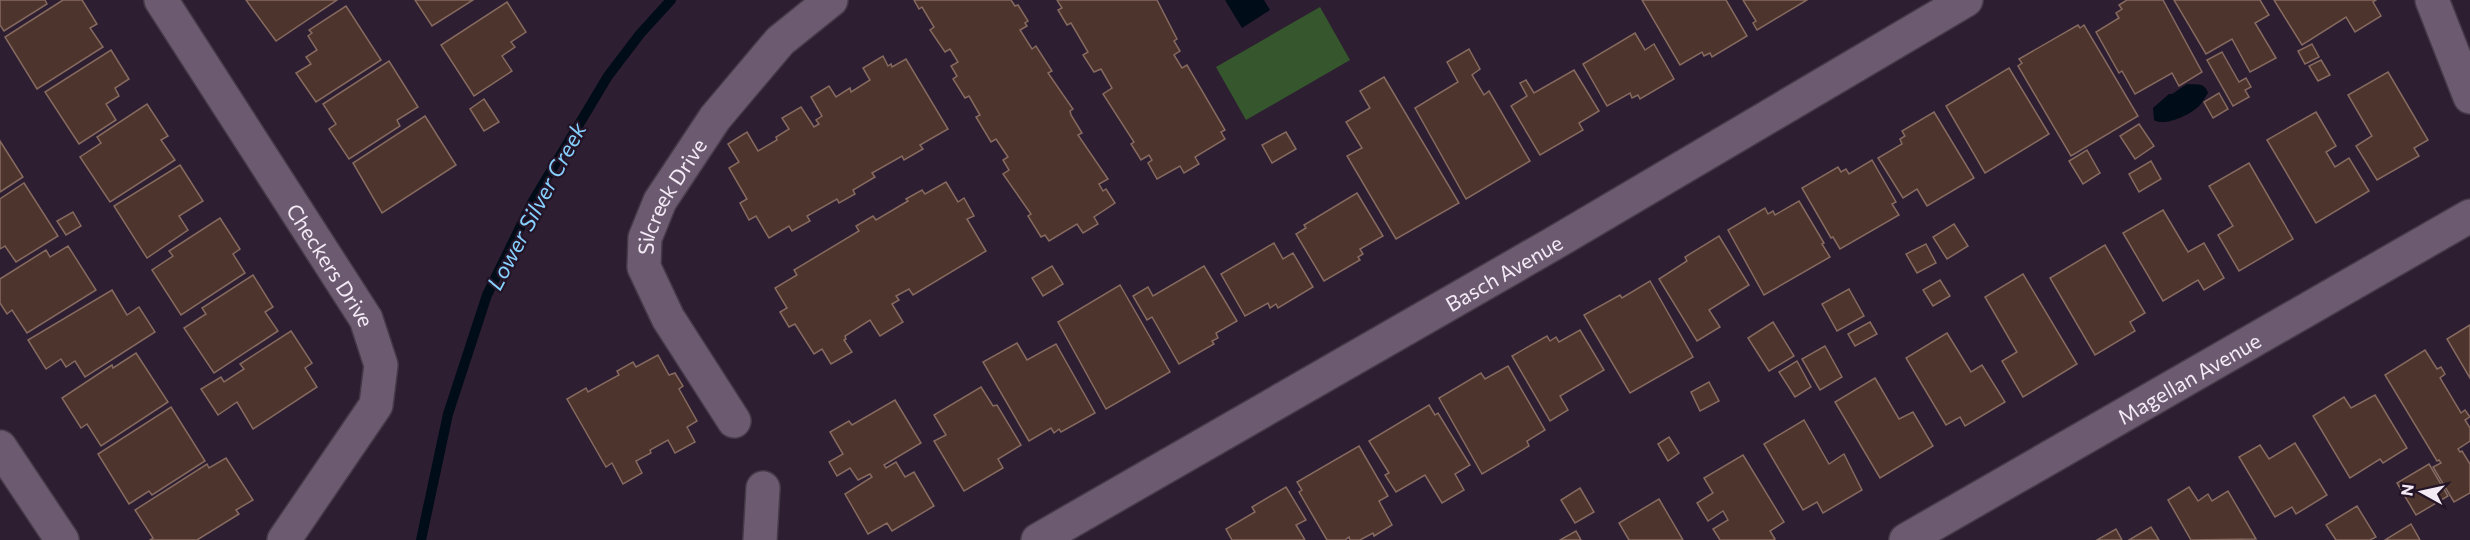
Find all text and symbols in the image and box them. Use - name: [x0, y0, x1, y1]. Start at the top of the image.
- water label: Lower Silver Creek: [481, 117, 592, 294]
- street label: Silcreek Drive: [632, 133, 711, 255]
- street label: Checkers Drive: [282, 198, 380, 329]
- street label: Basch Avenue: [1441, 229, 1566, 316]
- street label: Magellan Avenue: [2113, 327, 2265, 429]
- north arrow: [2392, 462, 2452, 522]
- text: N: [2396, 483, 2417, 497]

